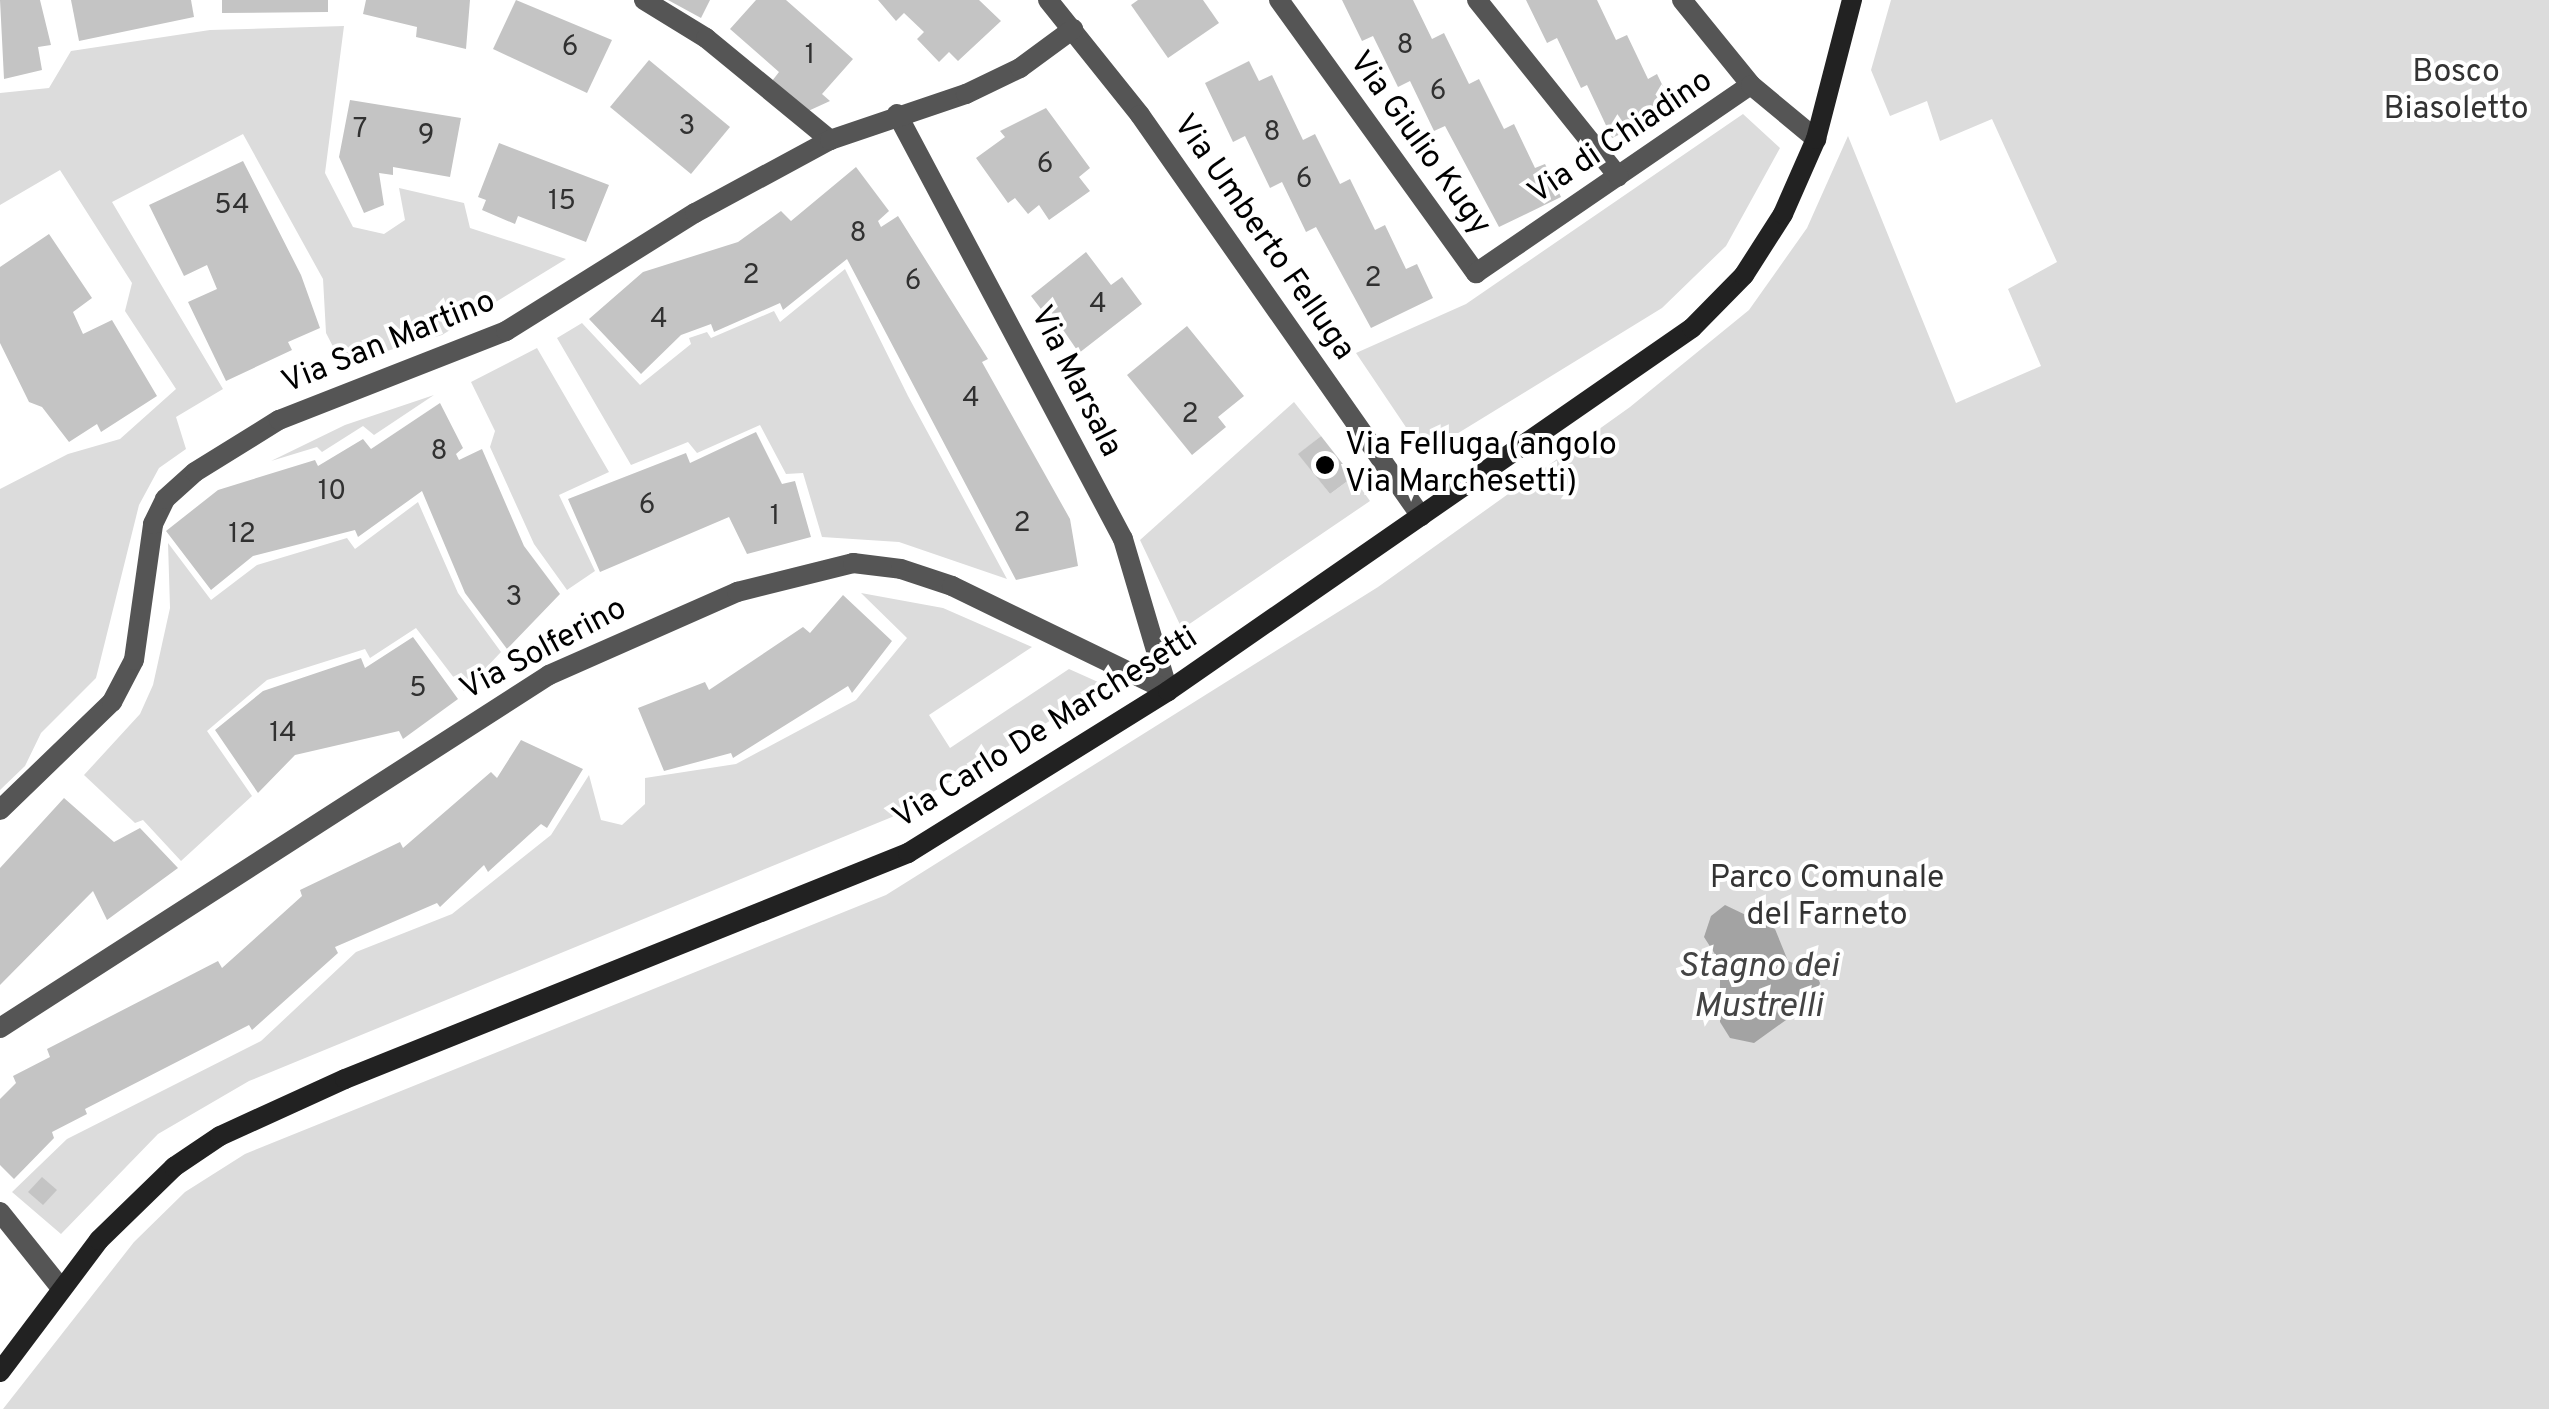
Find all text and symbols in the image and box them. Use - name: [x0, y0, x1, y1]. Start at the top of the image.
- house number: 8: [1396, 29, 1414, 63]
- house number: 6: [562, 31, 578, 65]
- house number: 1: [805, 39, 815, 73]
- street label: Via Giulio Kugy: [1340, 45, 1498, 243]
- park label: Bosco Biasoletto: [2383, 55, 2529, 130]
- street label: Via di Chiadino: [1522, 62, 1720, 214]
- house number: 6: [1430, 75, 1446, 109]
- street label: Via Umberto Felluga: [1164, 108, 1362, 368]
- house number: 3: [679, 110, 695, 144]
- house number: 7: [353, 113, 367, 147]
- house number: 8: [1263, 116, 1281, 150]
- house number: 9: [418, 119, 434, 153]
- house number: 6: [1037, 148, 1053, 182]
- house number: 6: [1296, 163, 1312, 197]
- house number: 15: [548, 185, 576, 219]
- house number: 54: [214, 189, 250, 223]
- house number: 8: [849, 217, 867, 251]
- house number: 2: [742, 259, 760, 293]
- house number: 2: [1364, 262, 1382, 296]
- house number: 6: [905, 265, 921, 299]
- street label: Via San Martino: [277, 283, 501, 403]
- house number: 4: [1089, 288, 1107, 322]
- street label: Via Marsala: [1021, 300, 1129, 464]
- house number: 4: [650, 303, 668, 337]
- house number: 4: [962, 382, 980, 416]
- house number: 2: [1181, 398, 1199, 432]
- place label: Via Felluga (angolo Via Marchesetti): [1345, 428, 1617, 503]
- house number: 8: [430, 435, 448, 469]
- marker: Via Felluga (angolo Via Marchesetti): [1314, 454, 1336, 476]
- house number: 10: [318, 475, 346, 509]
- house number: 6: [639, 489, 655, 523]
- house number: 1: [770, 500, 780, 534]
- house number: 2: [1013, 507, 1031, 541]
- house number: 12: [228, 518, 256, 552]
- house number: 3: [506, 581, 522, 615]
- street label: Via Solferino: [454, 590, 634, 710]
- street label: Via Carlo De Marchesetti: [887, 620, 1205, 838]
- house number: 5: [409, 672, 427, 706]
- house number: 14: [269, 717, 297, 751]
- park label: Parco Comunale del Farneto: [1710, 861, 1944, 936]
- water label: Stagno dei Mustrelli: [1678, 946, 1838, 1028]

